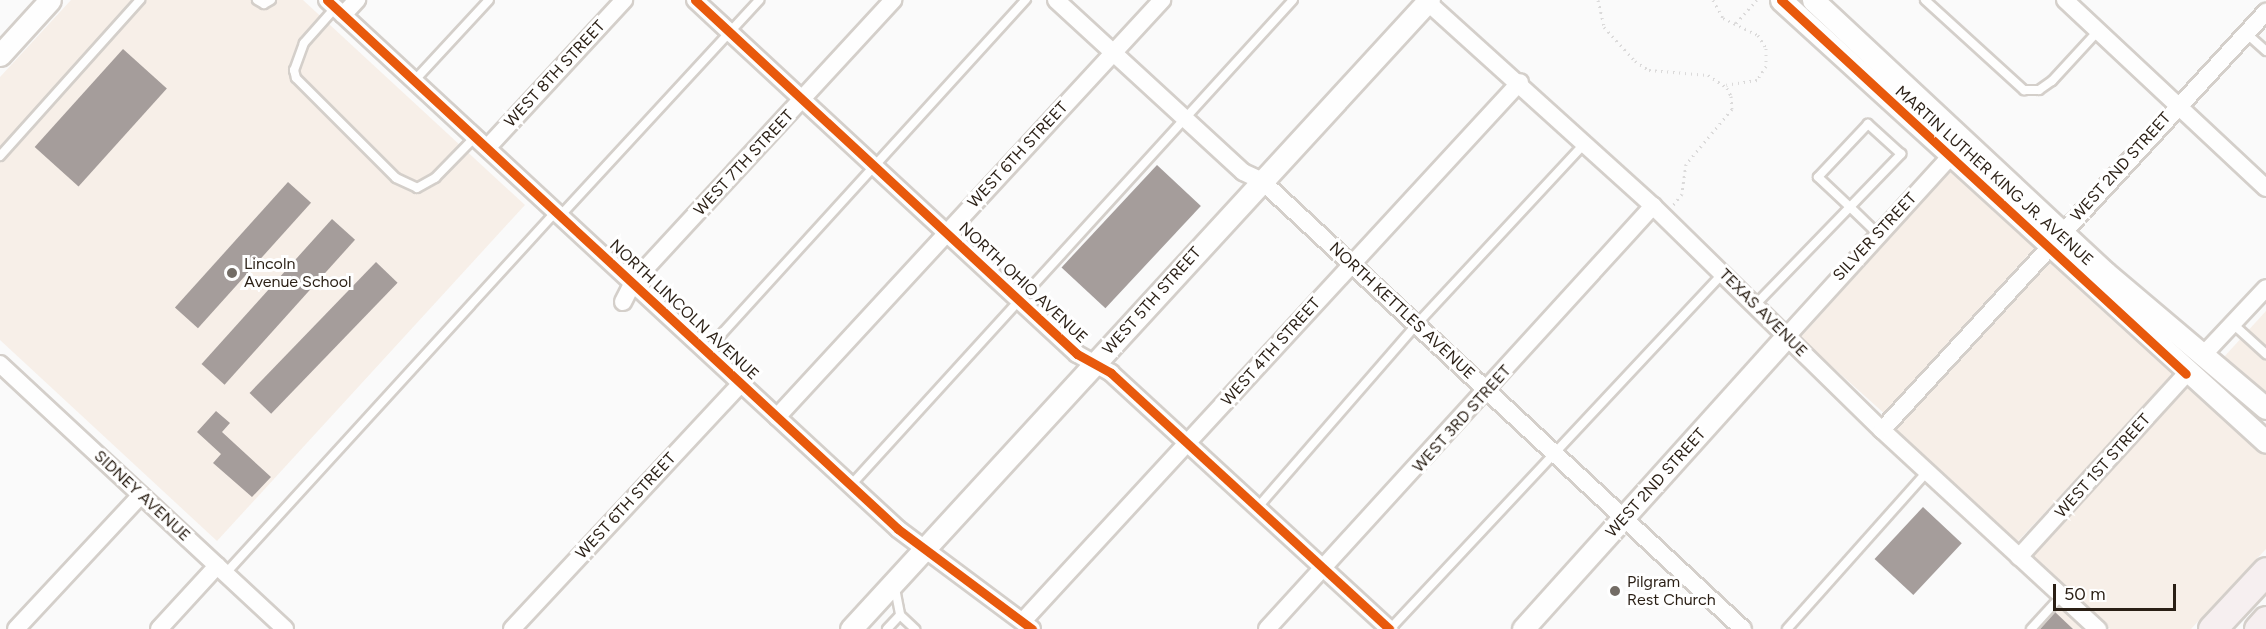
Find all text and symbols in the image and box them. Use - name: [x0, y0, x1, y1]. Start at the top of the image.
- street label: WEST 8TH STREET: [501, 17, 609, 131]
- street label: MARTIN LUTHER KING JR. AVENUE: [1891, 82, 2097, 270]
- street label: WEST 6TH STREET: [964, 98, 1072, 212]
- street label: WEST 7TH STREET: [690, 106, 798, 220]
- street label: WEST 2ND STREET: [2067, 108, 2175, 226]
- street label: SILVER STREET: [1829, 189, 1921, 285]
- street label: NORTH OHIO AVENUE: [955, 218, 1091, 348]
- street label: NORTH LINCOLN AVENUE: [605, 236, 763, 384]
- street label: NORTH KETTLES AVENUE: [1325, 239, 1479, 383]
- street label: WEST 5TH STREET: [1099, 243, 1205, 359]
- place label: Lincoln Avenue School: [244, 254, 352, 292]
- street label: TEXAS AVENUE: [1715, 265, 1811, 361]
- marker: Lincoln Avenue School: [225, 266, 239, 280]
- street label: WEST 4TH STREET: [1217, 294, 1325, 410]
- street label: WEST 3RD STREET: [1409, 361, 1515, 477]
- street label: WEST 1ST STREET: [2051, 410, 2155, 522]
- street label: WEST 2ND STREET: [1602, 424, 1710, 542]
- street label: SIDNEY AVENUE: [90, 447, 194, 545]
- street label: WEST 6TH STREET: [572, 449, 680, 563]
- place label: Pilgram Rest Church: [1627, 572, 1716, 610]
- scale bar: [2056, 572, 2179, 610]
- text: 50 m: [2064, 583, 2106, 605]
- marker: Pilgram Rest Church: [1608, 584, 1622, 598]

